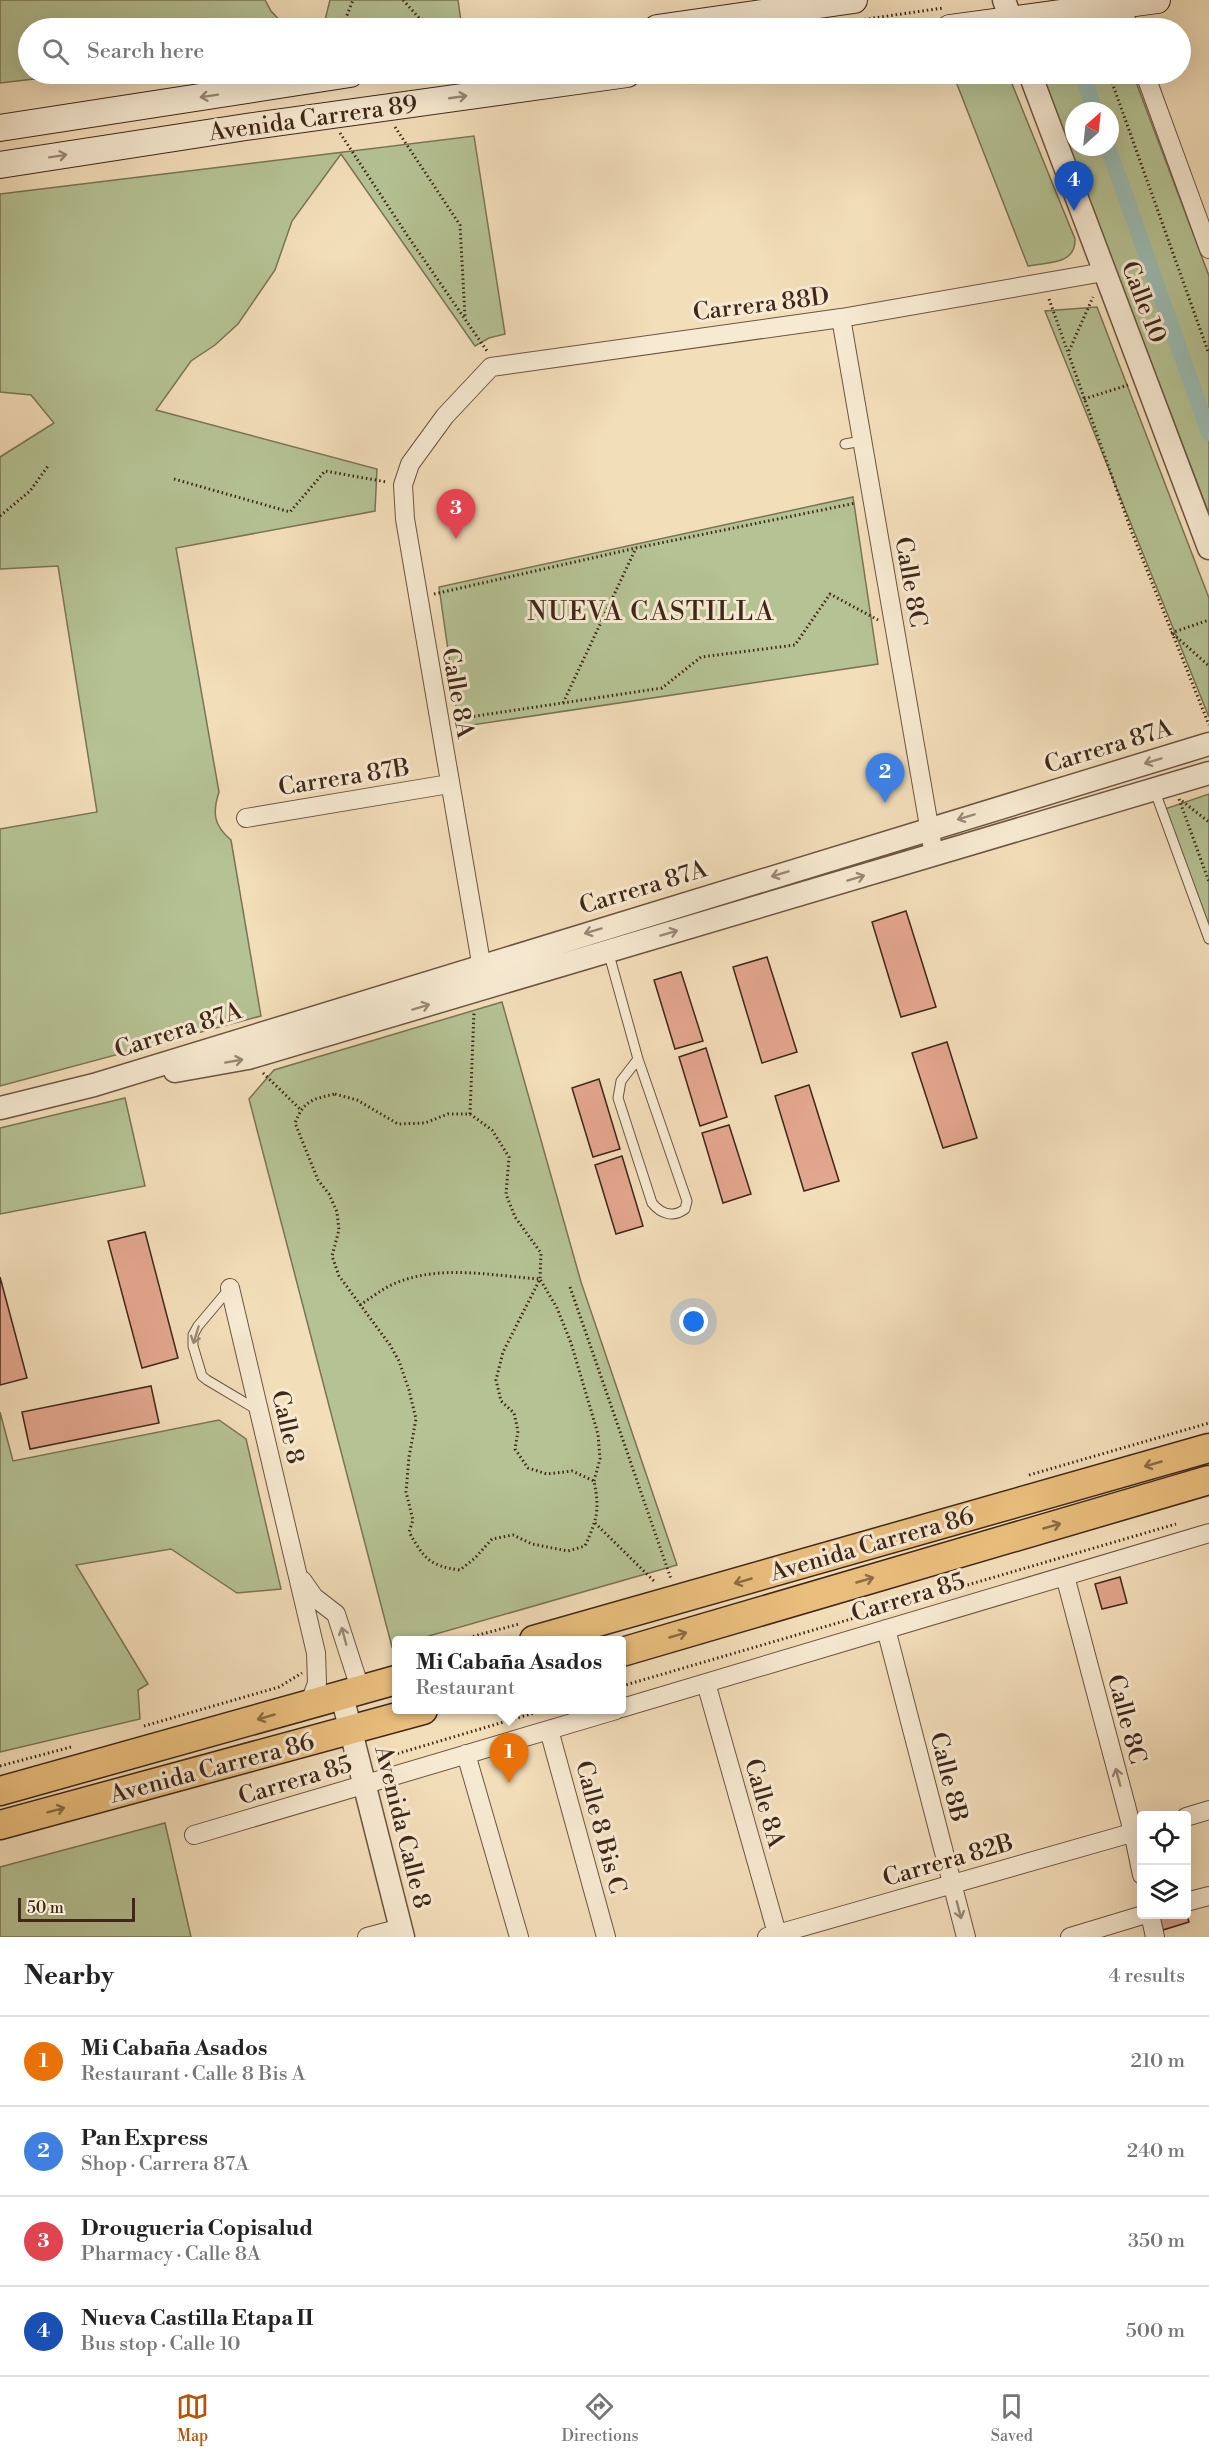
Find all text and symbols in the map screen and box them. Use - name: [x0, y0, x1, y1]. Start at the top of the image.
- search box: [18, 18, 1191, 84]
- icon: search: [39, 35, 72, 68]
- text: Search here: [87, 38, 204, 65]
- street label: Avenida Carrera 89: [206, 89, 419, 149]
- one-way arrow: [200, 90, 220, 101]
- one-way arrow: [448, 91, 468, 102]
- north arrow: [1065, 102, 1119, 156]
- one-way arrow: [47, 151, 67, 162]
- pin: 4: [1054, 162, 1094, 211]
- street label: Calle 10: [1114, 257, 1172, 348]
- street label: Carrera 88D: [691, 282, 831, 328]
- pin: 3: [436, 490, 476, 539]
- street label: Calle 8C: [887, 535, 933, 630]
- district label: NUEVA CASTILLA: [527, 596, 775, 628]
- street label: Calle 8A: [434, 646, 480, 741]
- street label: Carrera 87A: [1041, 713, 1176, 781]
- street label: Carrera 87B: [276, 753, 412, 803]
- pin: 2: [866, 754, 904, 803]
- one-way arrow: [1144, 756, 1163, 767]
- one-way arrow: [957, 813, 976, 824]
- street label: Carrera 87A: [576, 854, 711, 922]
- one-way arrow: [771, 869, 790, 880]
- one-way arrow: [846, 872, 865, 883]
- one-way arrow: [584, 926, 603, 937]
- one-way arrow: [659, 927, 678, 938]
- street label: Carrera 87A: [111, 996, 246, 1066]
- one-way arrow: [411, 1001, 430, 1012]
- one-way arrow: [224, 1055, 243, 1066]
- your location: [679, 1307, 708, 1336]
- one-way arrow: [190, 1325, 201, 1344]
- street label: Calle 8: [264, 1387, 310, 1467]
- one-way arrow: [1144, 1459, 1163, 1470]
- street label: Avenida Carrera 86: [766, 1502, 978, 1589]
- one-way arrow: [1042, 1520, 1061, 1531]
- street label: Carrera 85: [848, 1566, 969, 1629]
- one-way arrow: [855, 1574, 874, 1586]
- one-way arrow: [734, 1576, 753, 1587]
- one-way arrow: [338, 1627, 350, 1646]
- one-way arrow: [668, 1629, 687, 1640]
- popup: [392, 1636, 626, 1714]
- text: Mi Cabaña Asados: [416, 1649, 602, 1676]
- street label: Calle 8C: [1100, 1671, 1152, 1767]
- text: Restaurant: [416, 1676, 515, 1701]
- one-way arrow: [256, 1712, 275, 1723]
- street label: Avenida Carrera 86: [106, 1727, 318, 1811]
- street label: Calle 8B: [922, 1729, 974, 1825]
- pin: 1: [490, 1734, 528, 1783]
- street label: Avenida Calle 8: [367, 1742, 437, 1912]
- street label: Carrera 85: [235, 1749, 356, 1812]
- street label: Calle 8A: [737, 1755, 791, 1852]
- street label: Calle 8 Bis C: [568, 1758, 632, 1897]
- one-way arrow: [1112, 1768, 1123, 1787]
- one-way arrow: [47, 1803, 66, 1815]
- map controls: [1137, 1811, 1191, 1919]
- button: locate: [1137, 1811, 1191, 1865]
- street label: Carrera 82B: [880, 1828, 1017, 1894]
- button: layers: [1137, 1865, 1191, 1919]
- scale bar: [18, 1895, 135, 1922]
- text: 50 m: [27, 1898, 64, 1918]
- one-way arrow: [954, 1901, 965, 1920]
- text: Nearby: [24, 1960, 114, 1992]
- text: 4 results: [1108, 1964, 1185, 1989]
- text: Mi Cabaña Asados: [81, 2035, 268, 2062]
- text: 1: [39, 2049, 48, 2074]
- text: 210 m: [1130, 2049, 1185, 2074]
- text: Restaurant · Calle 8 Bis A: [81, 2062, 305, 2087]
- text: Pan Express: [81, 2125, 208, 2152]
- text: 2: [37, 2139, 50, 2164]
- text: 240 m: [1127, 2139, 1185, 2164]
- text: Shop · Carrera 87A: [81, 2152, 249, 2177]
- text: Drougueria Copisalud: [81, 2215, 313, 2242]
- text: 3: [37, 2229, 50, 2254]
- text: 350 m: [1128, 2229, 1185, 2254]
- text: Pharmacy · Calle 8A: [81, 2242, 261, 2267]
- text: Nueva Castilla Etapa II: [81, 2305, 314, 2332]
- text: 4: [37, 2319, 50, 2344]
- text: 500 m: [1126, 2319, 1185, 2344]
- text: Bus stop · Calle 10: [81, 2332, 241, 2357]
- tab: Map: [176, 2390, 209, 2446]
- tab: Directions: [561, 2390, 639, 2446]
- tab: Saved: [991, 2390, 1033, 2446]

